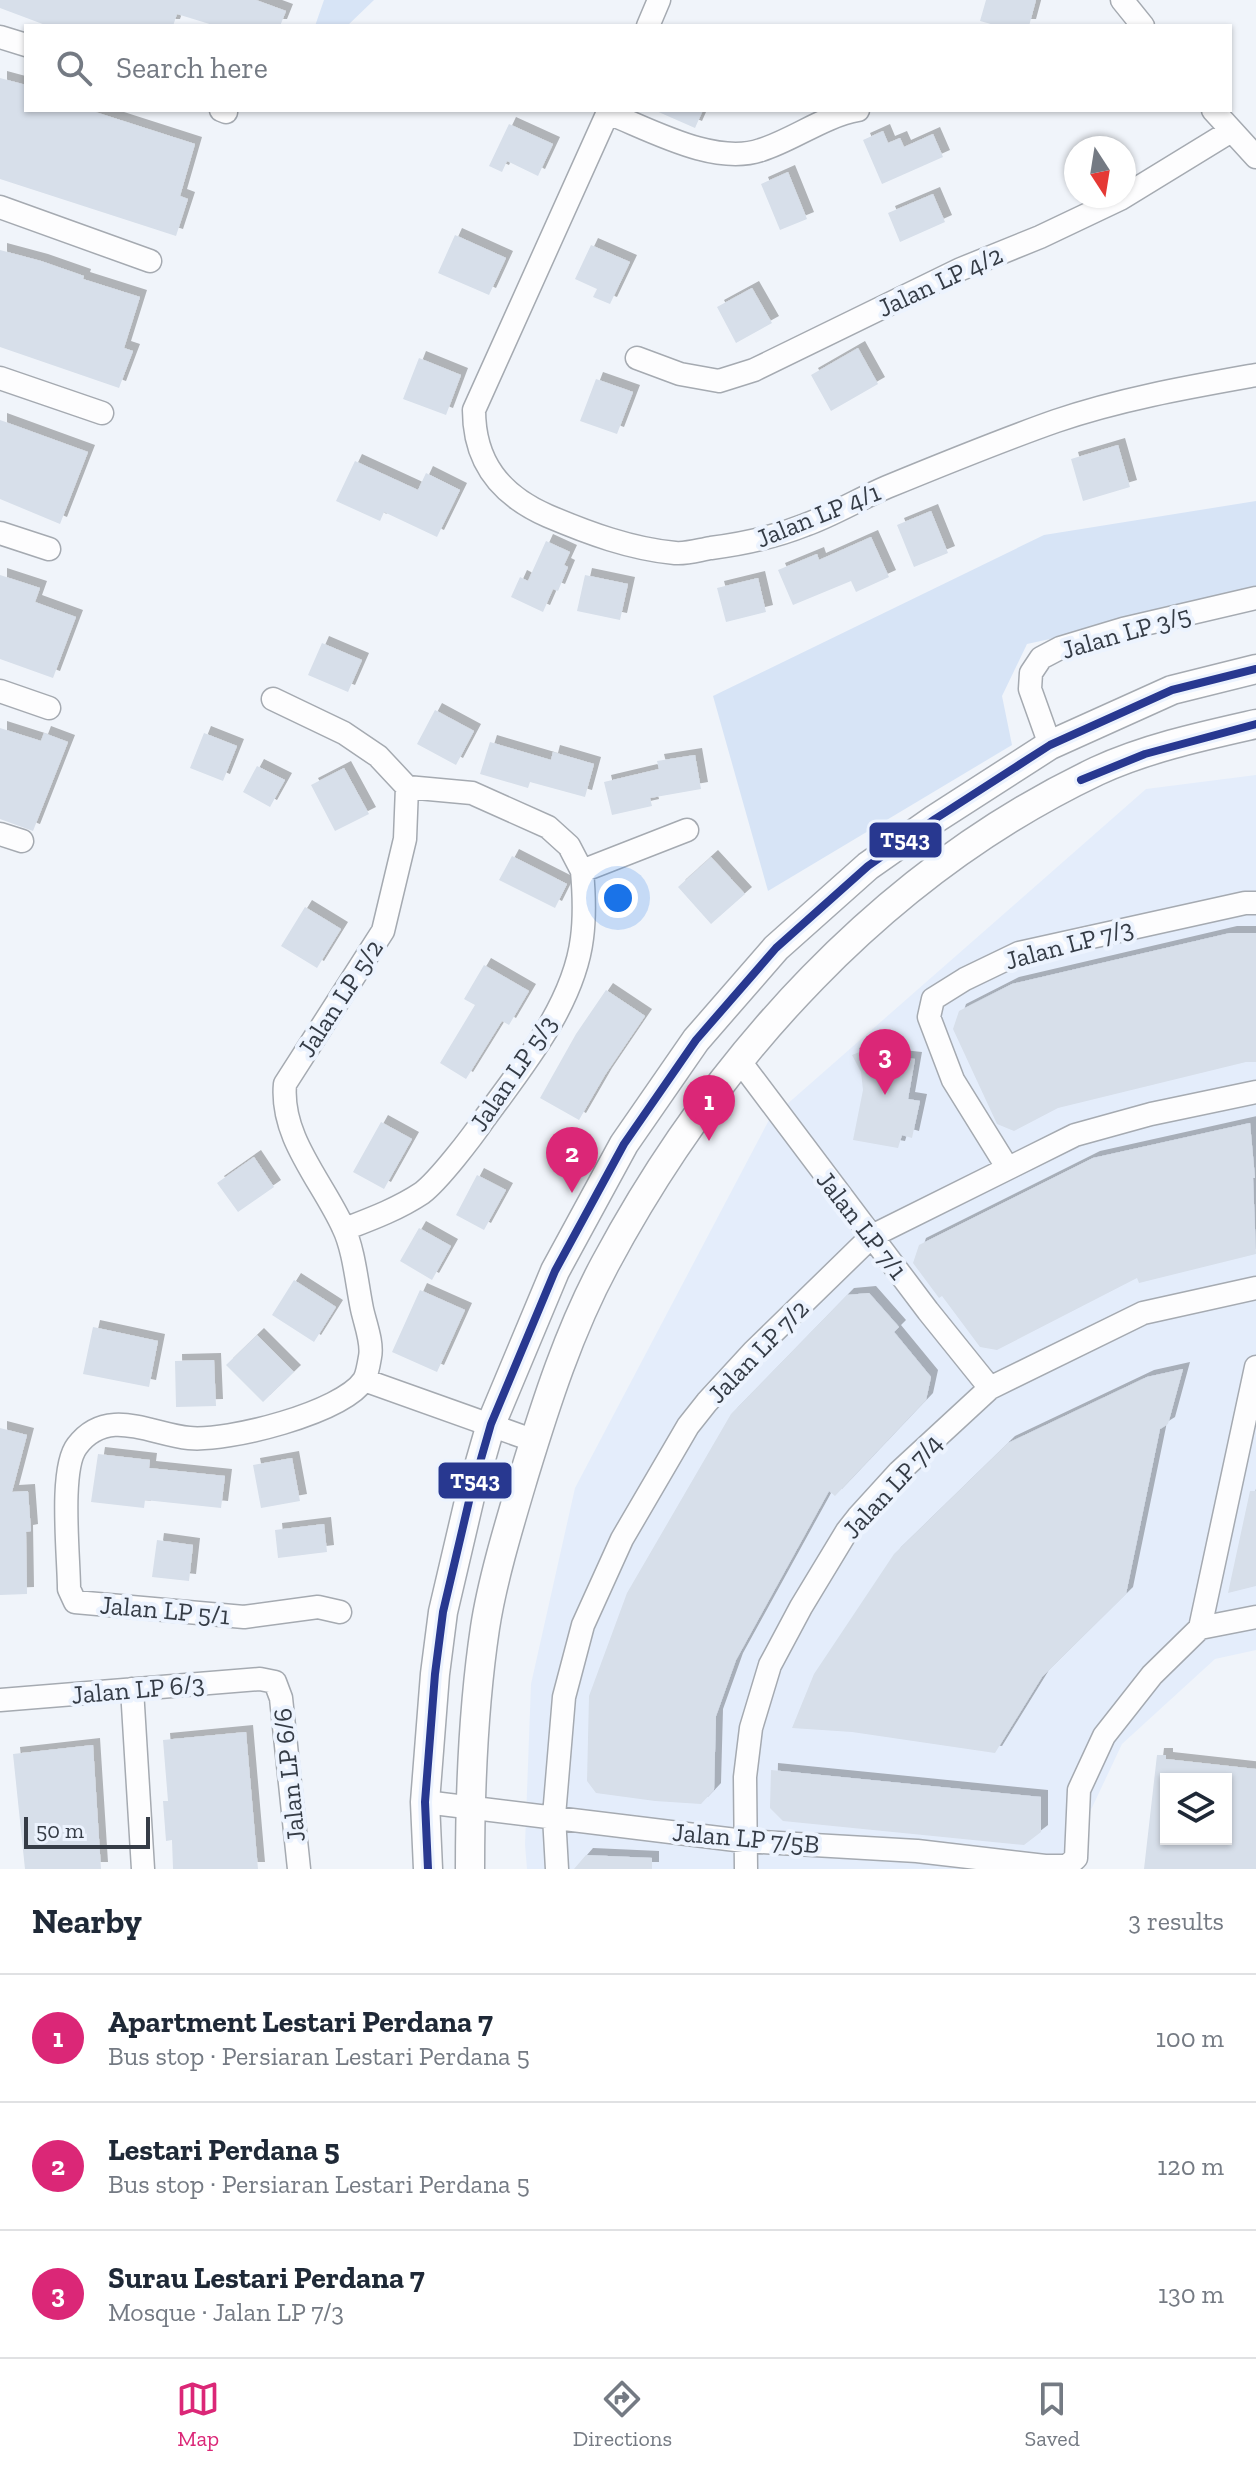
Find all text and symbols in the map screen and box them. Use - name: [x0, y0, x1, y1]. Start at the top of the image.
- search box: [24, 24, 1232, 112]
- icon: search: [52, 46, 96, 90]
- text: Search here: [116, 50, 268, 86]
- north arrow: [1064, 136, 1136, 208]
- street label: Jalan LP 4/2: [872, 238, 1008, 324]
- street label: Jalan LP 4/1: [751, 476, 885, 554]
- street label: Jalan LP 3/5: [1058, 598, 1194, 666]
- line badge: T543: [868, 821, 943, 859]
- text: T543: [880, 826, 930, 853]
- your location: [598, 878, 638, 918]
- street label: Jalan LP 7/3: [1002, 912, 1136, 976]
- street label: Jalan LP 5/2: [290, 933, 390, 1063]
- street label: Jalan LP 5/3: [463, 1009, 563, 1137]
- pin: 3: [859, 1029, 911, 1095]
- pin: 1: [683, 1075, 735, 1141]
- pin: 2: [546, 1127, 598, 1193]
- street label: Jalan LP 7/1: [810, 1164, 914, 1286]
- street label: Jalan LP 7/2: [701, 1292, 815, 1410]
- street label: Jalan LP 7/4: [835, 1427, 949, 1545]
- line badge: T543: [437, 1461, 513, 1500]
- text: T543: [450, 1467, 500, 1494]
- street label: Jalan LP 5/1: [99, 1588, 231, 1632]
- street label: Jalan LP 6/3: [70, 1667, 206, 1711]
- street label: Jalan LP 6/6: [266, 1706, 312, 1844]
- map controls: [1160, 1773, 1232, 1845]
- button: layers: [1160, 1773, 1232, 1845]
- scale bar: [24, 1813, 150, 1849]
- street label: Jalan LP 7/5B: [671, 1816, 821, 1860]
- text: 50 m: [36, 1817, 84, 1844]
- text: Nearby: [32, 1901, 142, 1942]
- text: 3 results: [1128, 1905, 1224, 1937]
- text: Apartment Lestari Perdana 7: [108, 2004, 493, 2040]
- text: 1: [53, 2022, 63, 2054]
- text: 100 m: [1156, 2022, 1224, 2054]
- text: Bus stop · Persiaran Lestari Perdana 5: [108, 2040, 530, 2072]
- text: Lestari Perdana 5: [108, 2132, 340, 2168]
- text: 2: [51, 2150, 65, 2182]
- text: 120 m: [1157, 2150, 1224, 2182]
- text: Bus stop · Persiaran Lestari Perdana 5: [108, 2168, 530, 2200]
- text: Surau Lestari Perdana 7: [108, 2260, 425, 2296]
- text: 3: [51, 2278, 65, 2310]
- text: 130 m: [1158, 2278, 1224, 2310]
- text: Mosque · Jalan LP 7/3: [108, 2296, 344, 2328]
- tab: Map: [176, 2377, 220, 2452]
- tab: Directions: [573, 2377, 672, 2452]
- tab: Saved: [1025, 2377, 1080, 2452]

